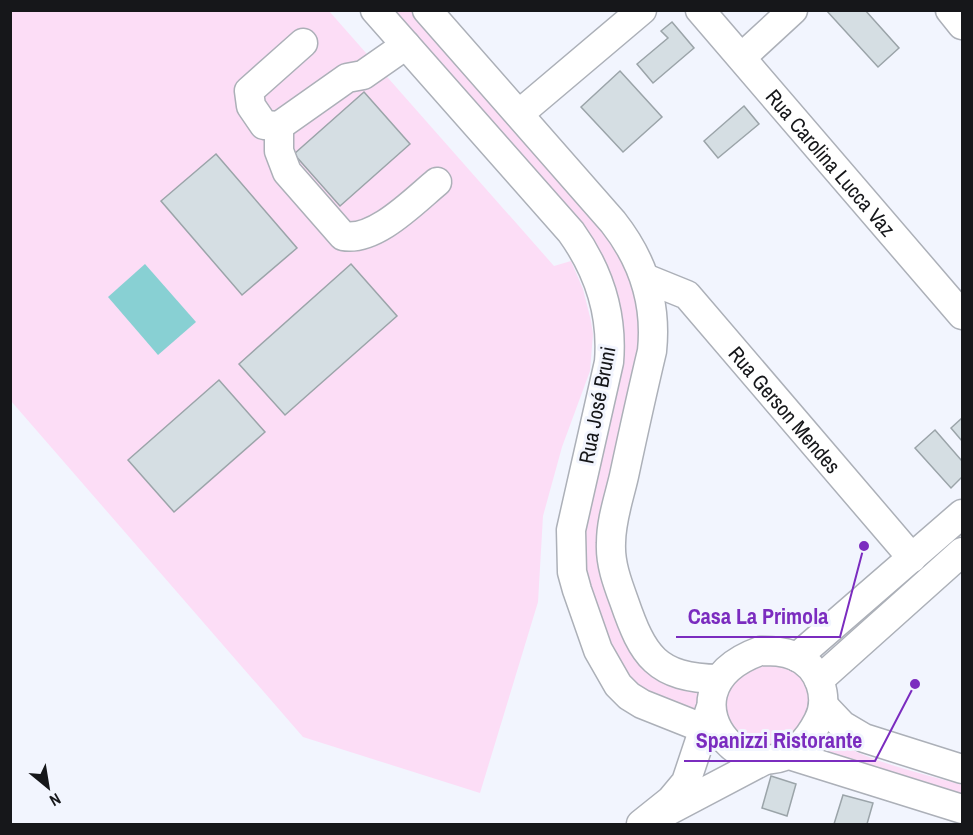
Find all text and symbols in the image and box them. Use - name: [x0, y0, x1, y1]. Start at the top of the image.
- street label: Rua Carolina Lucca Vaz: [760, 83, 903, 243]
- street label: Rua Gerson Mendes: [722, 340, 848, 479]
- street label: Rua José Bruni: [571, 344, 623, 466]
- callout: Casa La Primola: [676, 597, 840, 637]
- text: Casa La Primola: [688, 601, 828, 631]
- callout: Spanizzi Ristorante: [684, 721, 875, 761]
- text: Spanizzi Ristorante: [696, 725, 862, 755]
- north arrow: [18, 757, 78, 817]
- text: N: [46, 788, 65, 812]

